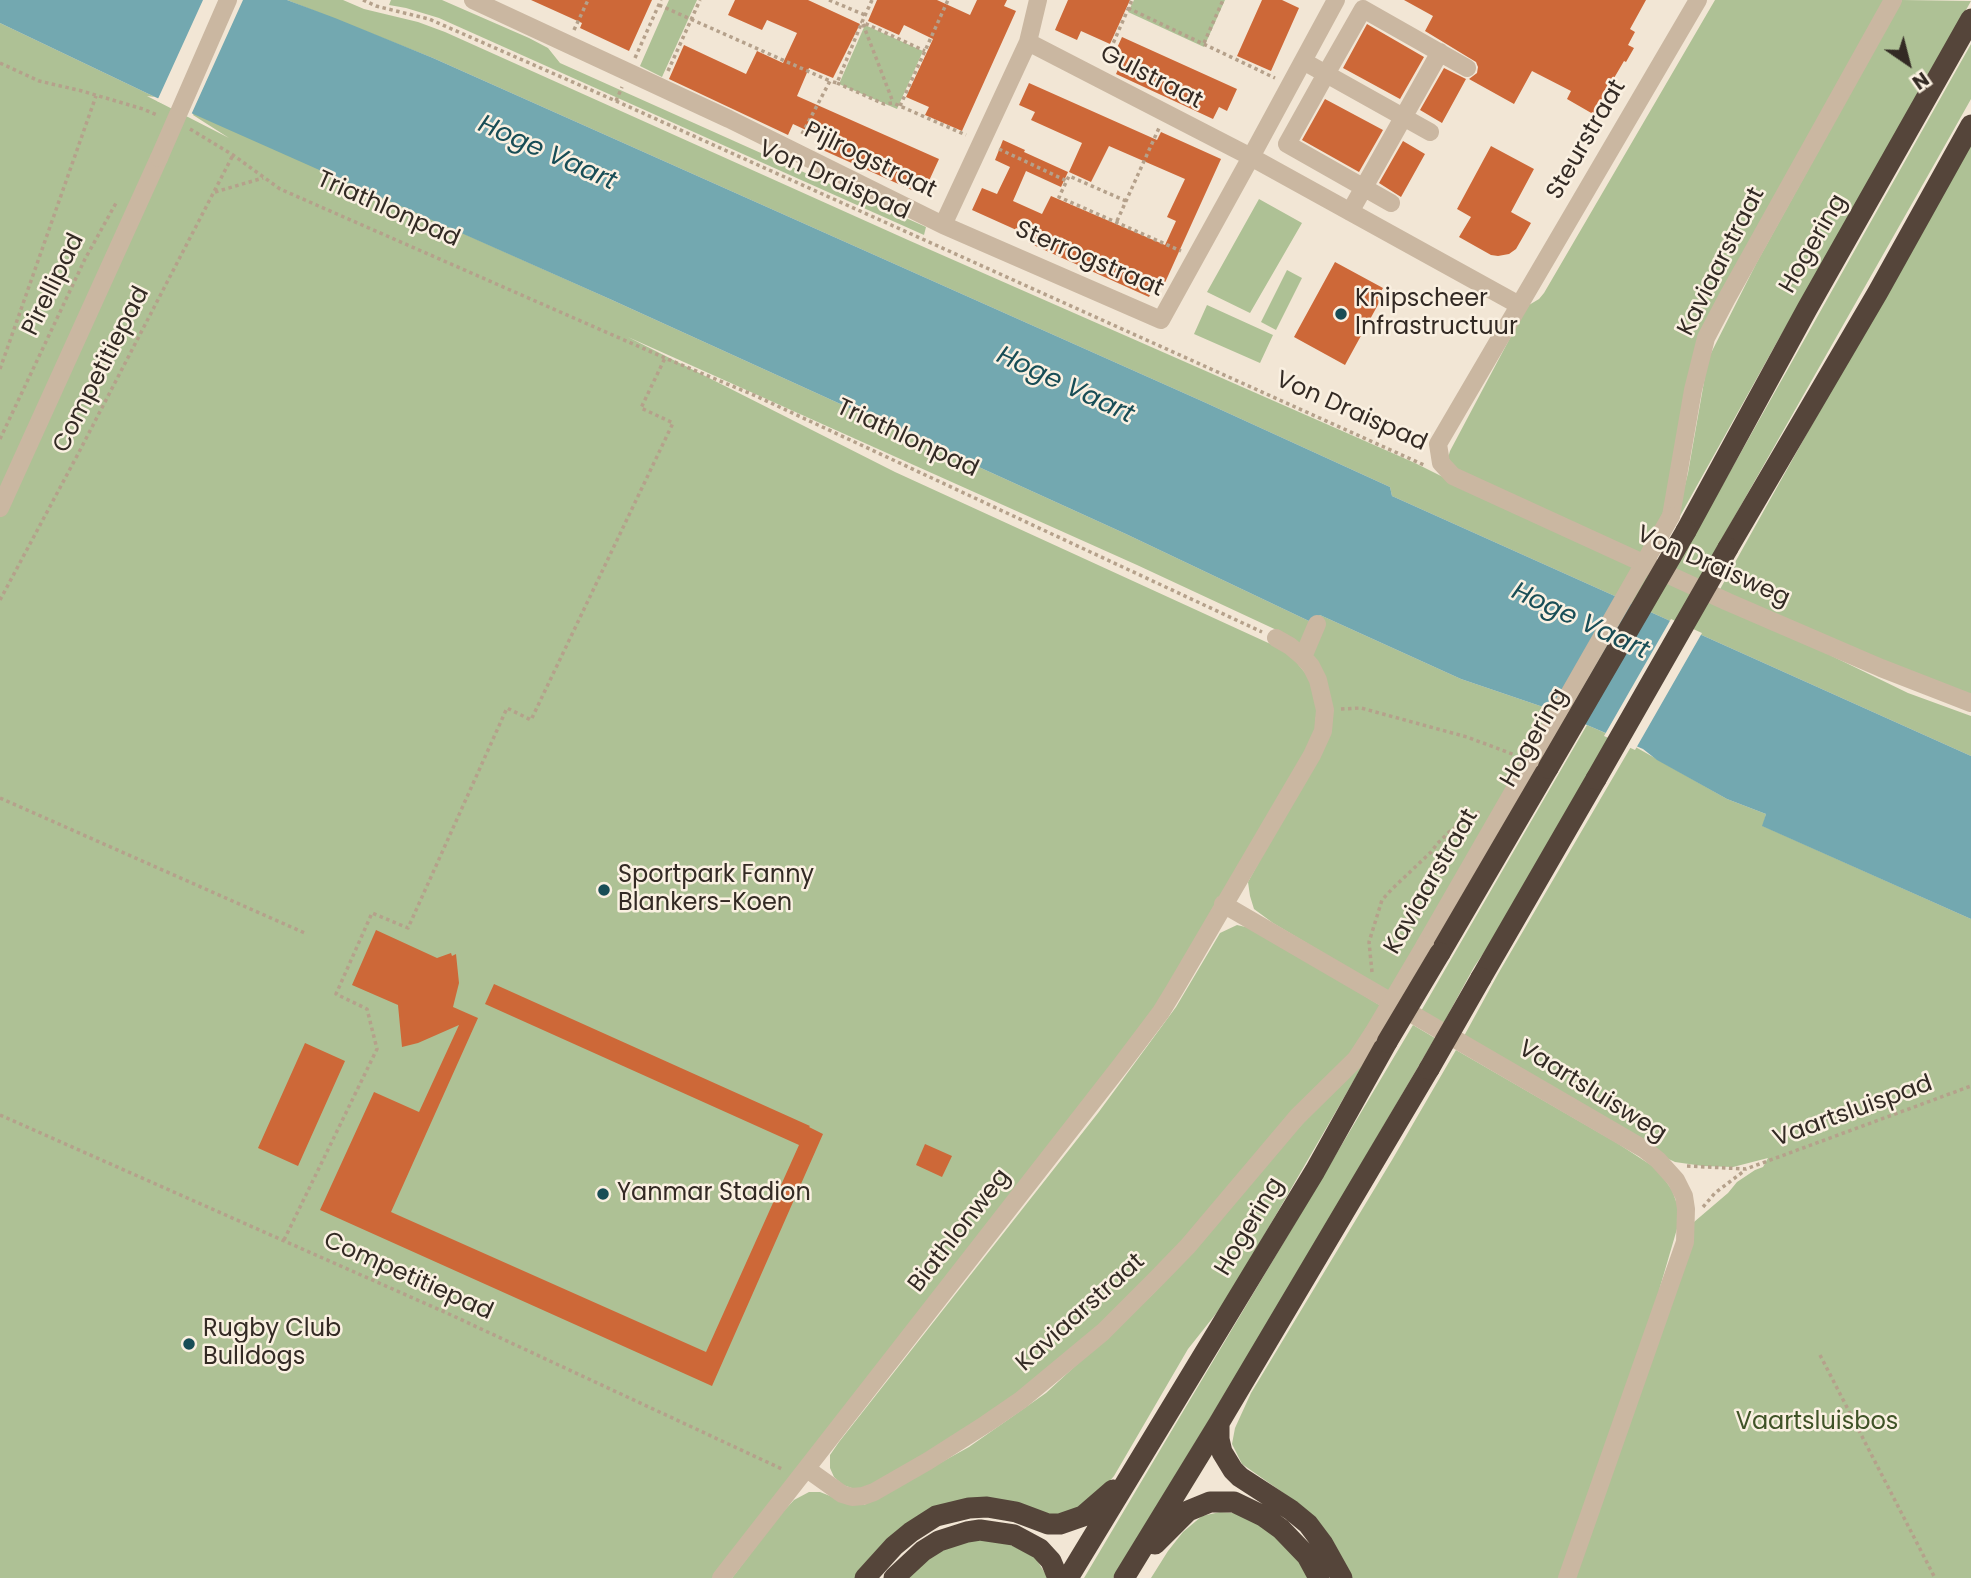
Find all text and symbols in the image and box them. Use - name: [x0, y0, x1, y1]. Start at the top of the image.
- north arrow: [1873, 28, 1943, 98]
- street label: Gulstraat: [1095, 40, 1207, 116]
- text: N: [1907, 65, 1934, 96]
- street label: Steurstraat: [1541, 75, 1633, 205]
- water label: Hoge Vaart: [473, 110, 621, 198]
- street label: Pijlrogstraat: [799, 117, 941, 205]
- street label: Von Draispad: [754, 135, 914, 227]
- street label: Triathlonpad: [312, 166, 464, 254]
- street label: Kaviaarstraat: [1672, 183, 1772, 341]
- street label: Hogering: [1774, 189, 1854, 299]
- street label: Sterrogstraat: [1010, 216, 1168, 304]
- street label: Pirellipad: [17, 229, 91, 341]
- street label: Competitiepad: [48, 282, 156, 458]
- place label: Knipscheer Infrastructuur: [1355, 286, 1518, 342]
- marker: Knipscheer Infrastructuur: [1333, 306, 1349, 322]
- water label: Hoge Vaart: [991, 341, 1139, 431]
- street label: Von Draispad: [1271, 366, 1431, 458]
- street label: Triathlonpad: [831, 394, 983, 484]
- street label: Von Draisweg: [1632, 520, 1794, 614]
- water label: Hoge Vaart: [1506, 577, 1654, 667]
- street label: Hogering: [1495, 683, 1575, 793]
- street label: Kaviaarstraat: [1379, 804, 1485, 960]
- place label: Sportpark Fanny Blankers-Koen: [618, 862, 814, 918]
- marker: Sportpark Fanny Blankers-Koen: [596, 882, 612, 898]
- street label: Vaartsluisweg: [1513, 1035, 1671, 1149]
- street label: Vaartsluispad: [1769, 1070, 1937, 1154]
- street label: Biathlonweg: [903, 1164, 1017, 1298]
- street label: Hogering: [1209, 1173, 1291, 1281]
- place label: Yanmar Stadion: [617, 1180, 811, 1208]
- marker: Yanmar Stadion: [595, 1186, 611, 1202]
- street label: Competitiepad: [319, 1227, 497, 1327]
- street label: Kaviaarstraat: [1011, 1248, 1151, 1378]
- place label: Rugby Club Bulldogs: [203, 1316, 341, 1372]
- marker: Rugby Club Bulldogs: [181, 1336, 197, 1352]
- park label: Vaartsluisbos: [1736, 1409, 1898, 1437]

